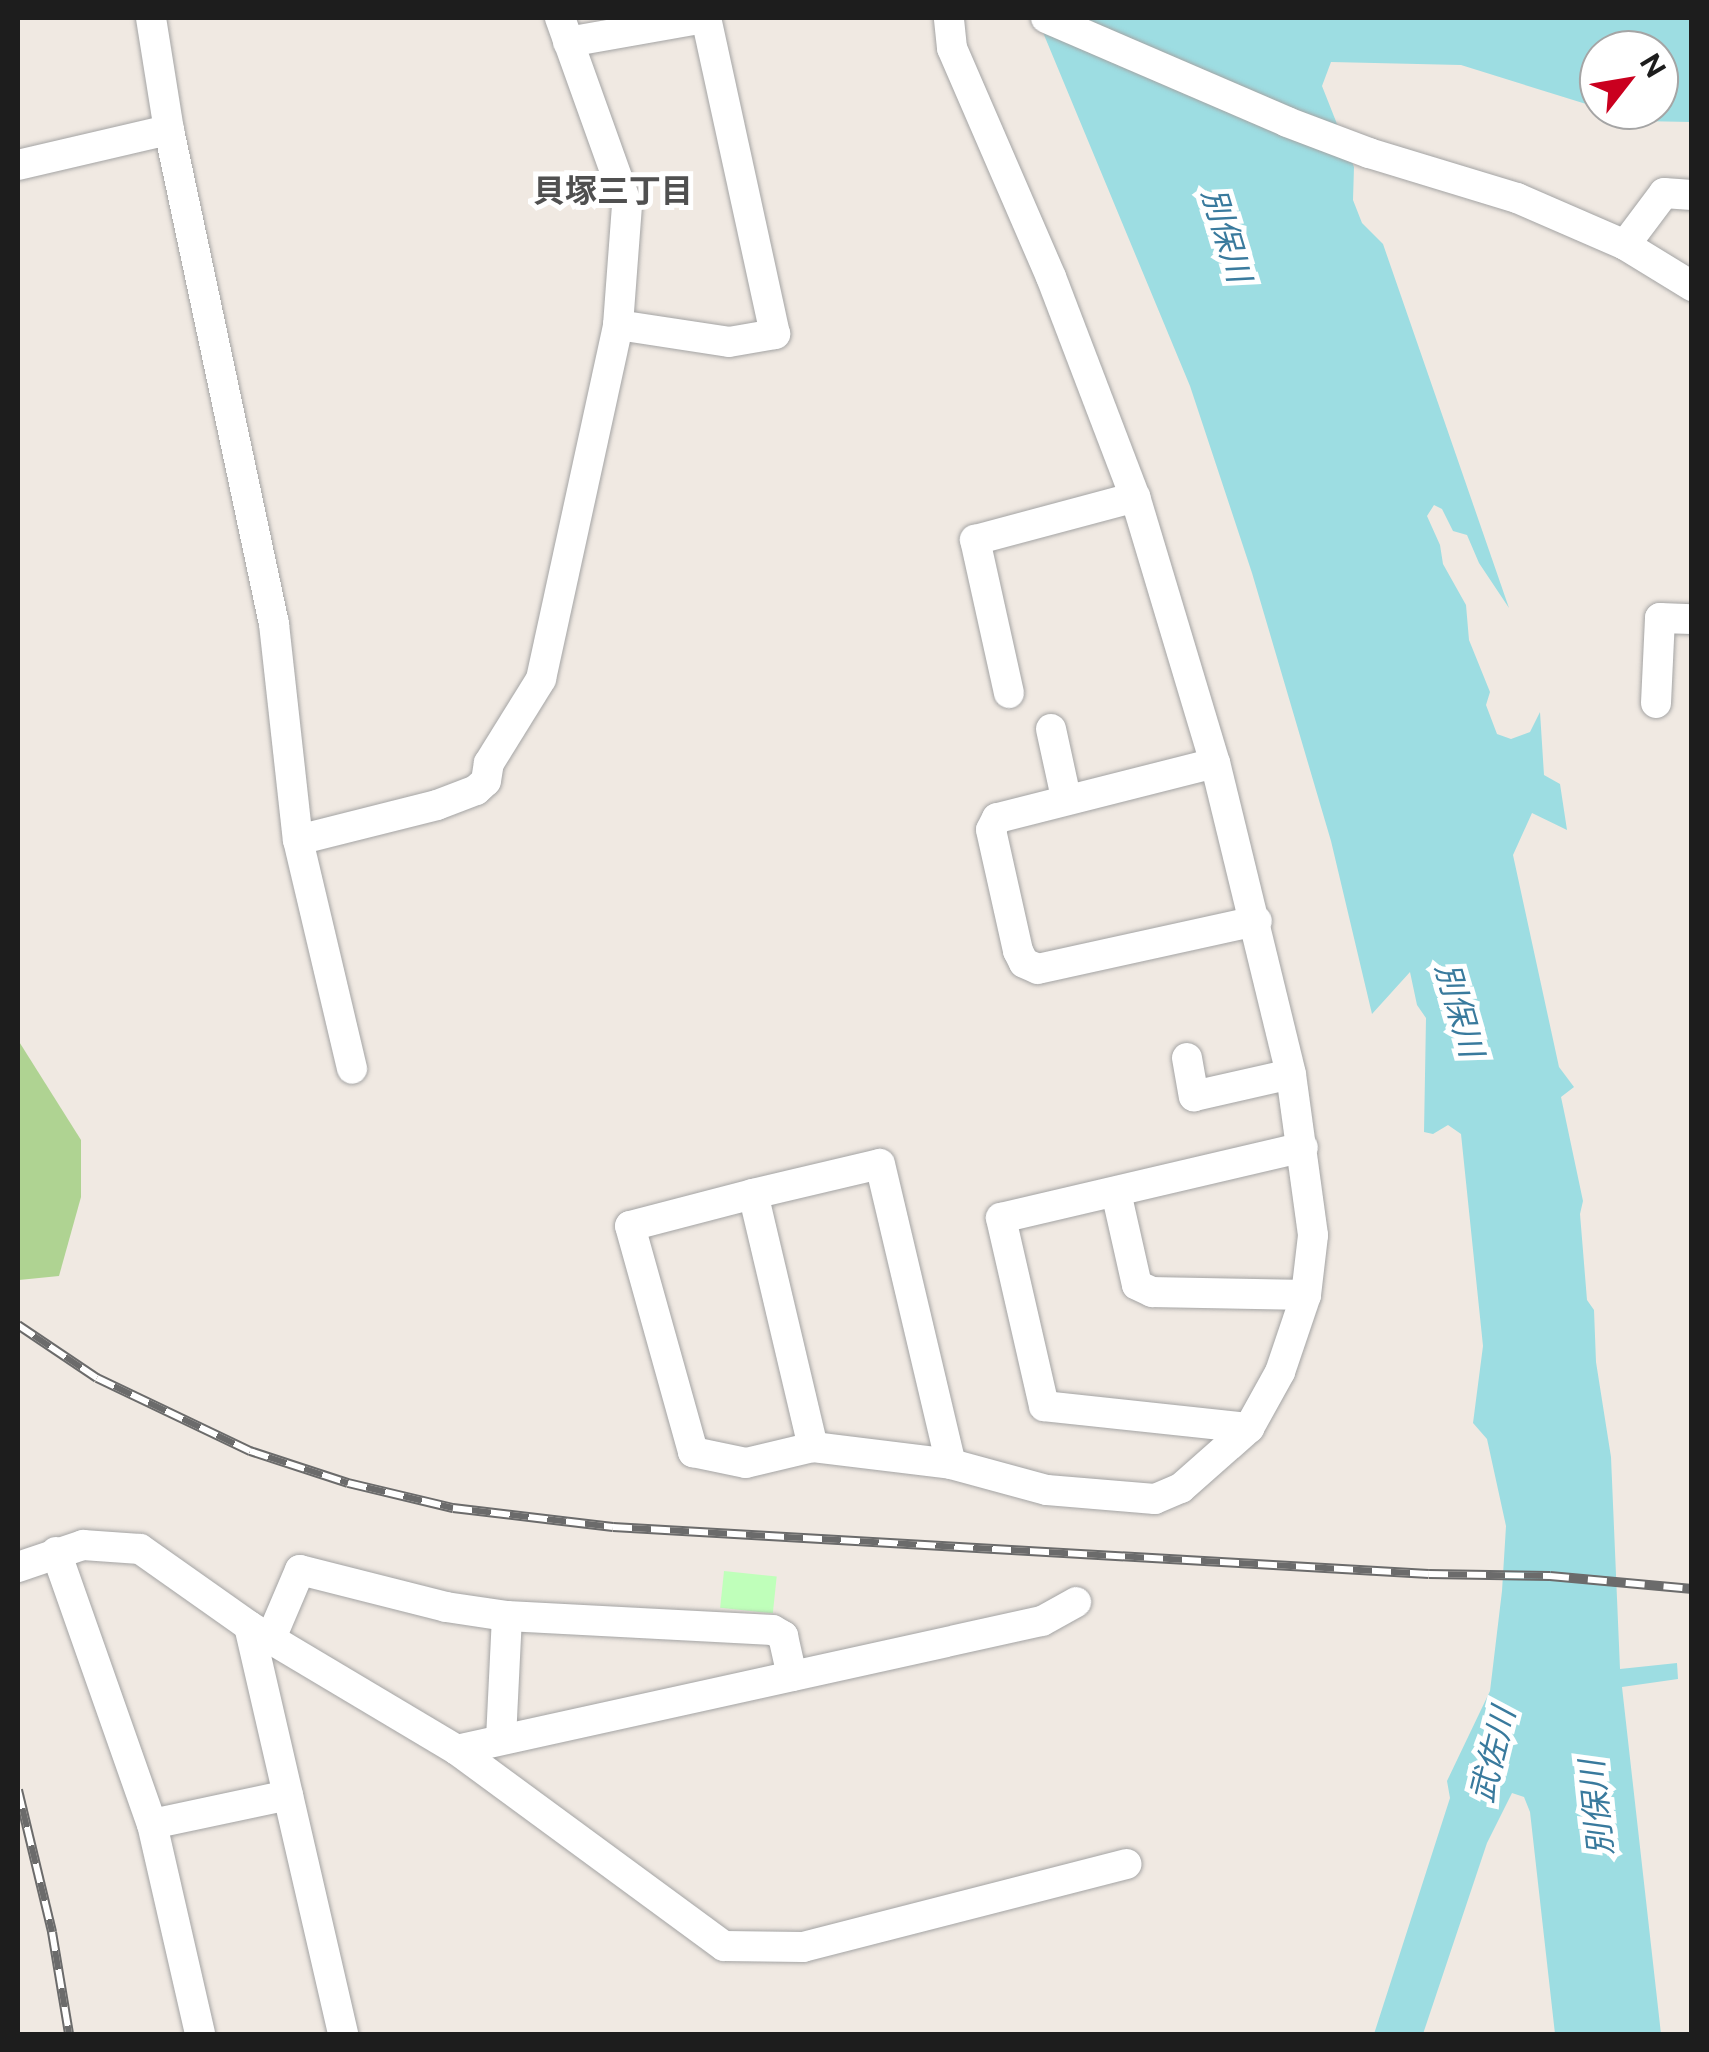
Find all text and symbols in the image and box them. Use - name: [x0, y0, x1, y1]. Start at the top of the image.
- north arrow: [1579, 30, 1679, 130]
- text: N: [1634, 47, 1673, 83]
- district label: 貝塚三丁目: [533, 172, 693, 210]
- water label: 別保川: [1194, 183, 1258, 287]
- water label: 別保川: [1427, 959, 1491, 1061]
- water label: 武佐川: [1463, 1704, 1523, 1806]
- water label: 別保川: [1573, 1758, 1621, 1858]

